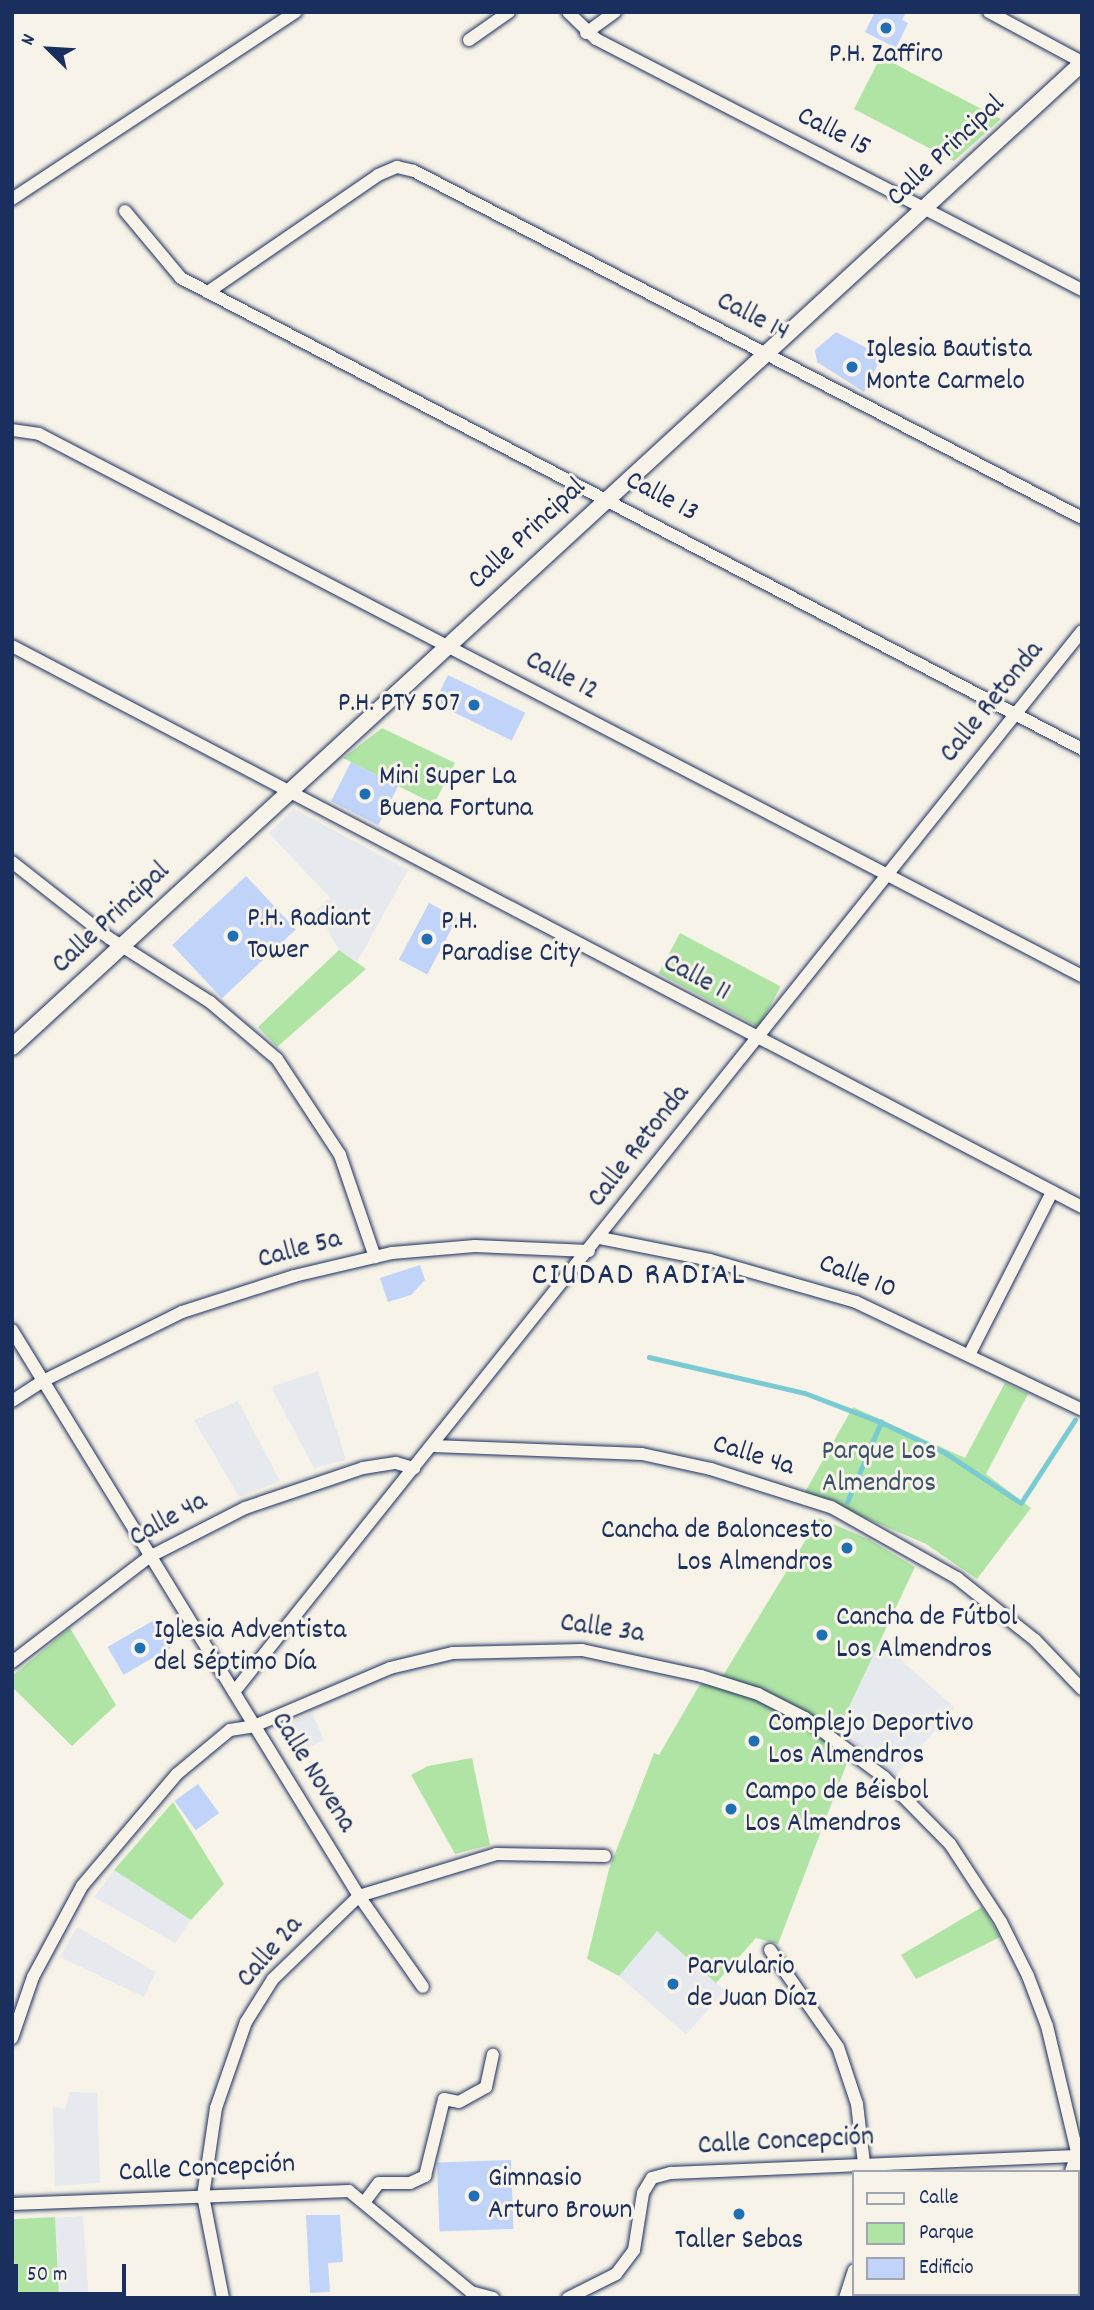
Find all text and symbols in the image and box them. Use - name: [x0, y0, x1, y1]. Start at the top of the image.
- north arrow: [14, 14, 84, 84]
- marker: P.H. Zaffiro: [878, 20, 894, 36]
- text: N: [15, 30, 44, 50]
- place label: P.H. Zaffiro: [829, 39, 943, 73]
- street label: Calle Principal: [881, 89, 1013, 215]
- street label: Calle 15: [791, 100, 875, 166]
- street label: Calle 14: [710, 286, 794, 350]
- place label: Iglesia Bautista Monte Carmelo: [866, 334, 1032, 400]
- marker: Iglesia Bautista Monte Carmelo: [844, 359, 860, 375]
- street label: Calle 13: [619, 465, 703, 531]
- street label: Calle Principal: [462, 472, 594, 598]
- street label: Calle Retonda: [934, 635, 1052, 771]
- street label: Calle 12: [519, 644, 603, 710]
- place label: P.H. PTY 507: [338, 688, 460, 722]
- marker: P.H. PTY 507: [466, 697, 482, 713]
- place label: Mini Super La Buena Fortuna: [379, 761, 533, 827]
- marker: Mini Super La Buena Fortuna: [357, 786, 373, 802]
- street label: Calle Principal: [46, 856, 178, 982]
- place label: P.H. Radiant Tower: [247, 903, 371, 969]
- place label: P.H. Paradise City: [441, 906, 580, 972]
- marker: P.H. Radiant Tower: [225, 928, 241, 944]
- marker: P.H. Paradise City: [419, 931, 435, 947]
- street label: Calle 11: [657, 947, 735, 1011]
- street label: Calle Retonda: [582, 1079, 698, 1215]
- street label: Calle 5a: [255, 1224, 345, 1278]
- street label: Calle 10: [813, 1248, 901, 1308]
- district label: CIUDAD RADIAL: [533, 1258, 745, 1296]
- street label: Calle 4a: [708, 1429, 798, 1485]
- park label: Parque Los Almendros: [821, 1436, 937, 1502]
- street label: Calle 4a: [124, 1486, 214, 1556]
- place label: Cancha de Baloncesto Los Almendros: [601, 1515, 833, 1581]
- marker: Cancha de Baloncesto Los Almendros: [839, 1540, 855, 1556]
- place label: Cancha de Fútbol Los Almendros: [836, 1602, 1018, 1668]
- street label: Calle 3a: [558, 1607, 646, 1653]
- place label: Iglesia Adventista del Séptimo Día: [154, 1615, 346, 1681]
- marker: Cancha de Fútbol Los Almendros: [814, 1627, 830, 1643]
- marker: Iglesia Adventista del Séptimo Día: [132, 1640, 148, 1656]
- street label: Calle Novena: [262, 1707, 362, 1839]
- place label: Complejo Deportivo Los Almendros: [768, 1708, 974, 1774]
- marker: Complejo Deportivo Los Almendros: [746, 1733, 762, 1749]
- place label: Campo de Béisbol Los Almendros: [745, 1776, 928, 1842]
- marker: Campo de Béisbol Los Almendros: [723, 1801, 739, 1817]
- street label: Calle 2a: [231, 1910, 311, 1996]
- place label: Parvulario de Juan Díaz: [687, 1951, 817, 2017]
- marker: Parvulario de Juan Díaz: [665, 1976, 681, 1992]
- street label: Calle Concepción: [697, 2122, 875, 2164]
- street label: Calle Concepción: [118, 2149, 296, 2191]
- place label: Gimnasio Arturo Brown: [488, 2163, 632, 2229]
- legend: [852, 2170, 1080, 2296]
- text: Calle: [919, 2184, 958, 2214]
- marker: Gimnasio Arturo Brown: [466, 2188, 482, 2204]
- marker: Taller Sebas: [731, 2206, 747, 2222]
- text: Parque: [919, 2219, 974, 2249]
- place label: Taller Sebas: [675, 2225, 803, 2259]
- scale bar: [18, 2250, 130, 2294]
- text: Edificio: [919, 2254, 974, 2284]
- text: 50 m: [27, 2261, 67, 2291]

